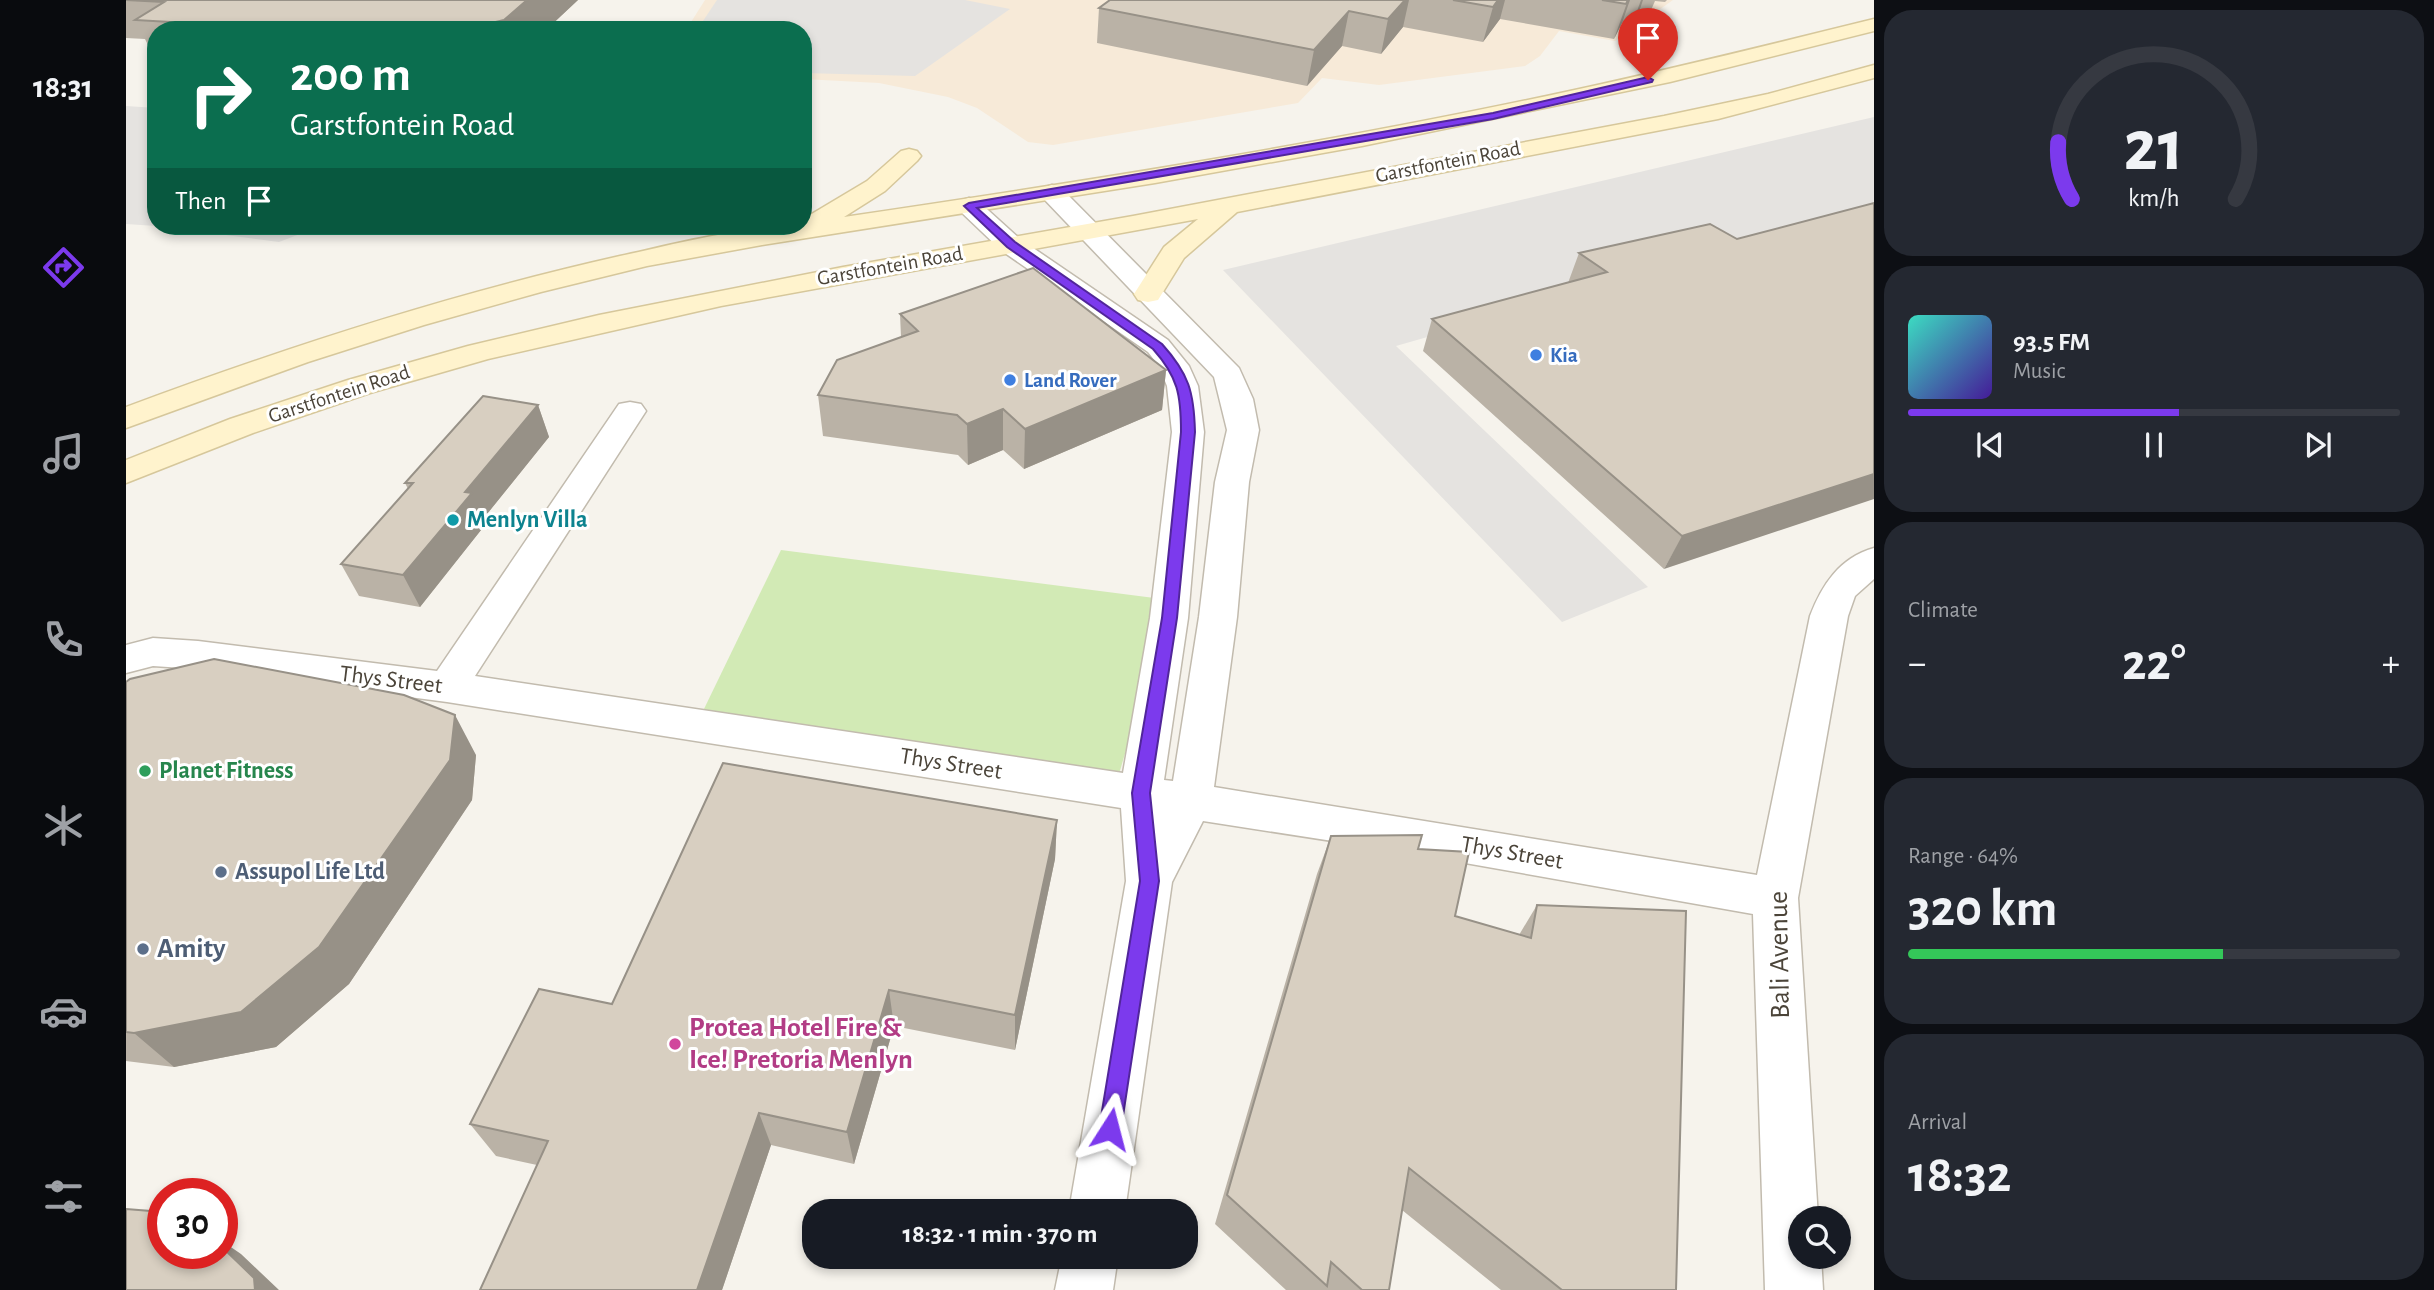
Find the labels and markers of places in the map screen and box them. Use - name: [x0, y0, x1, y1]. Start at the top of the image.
- pin: [1618, 8, 1678, 80]
- place label: Kia: [1550, 345, 1578, 366]
- marker: Kia: [1528, 347, 1544, 363]
- place label: Land Rover: [1024, 370, 1117, 391]
- marker: Land Rover: [1002, 372, 1018, 388]
- place label: Menlyn Villa: [467, 508, 588, 532]
- marker: Menlyn Villa: [445, 512, 461, 528]
- place label: Planet Fitness: [159, 759, 294, 783]
- marker: Planet Fitness: [137, 763, 153, 779]
- place label: Assupol Life Ltd: [235, 860, 385, 884]
- marker: Assupol Life Ltd: [213, 864, 229, 880]
- place label: Amity: [157, 935, 226, 963]
- marker: Amity: [135, 941, 151, 957]
- place label: Protea Hotel Fire & Ice! Pretoria Menlyn: [689, 1014, 913, 1074]
- marker: Protea Hotel Fire & Ice! Pretoria Menlyn: [667, 1036, 683, 1052]

